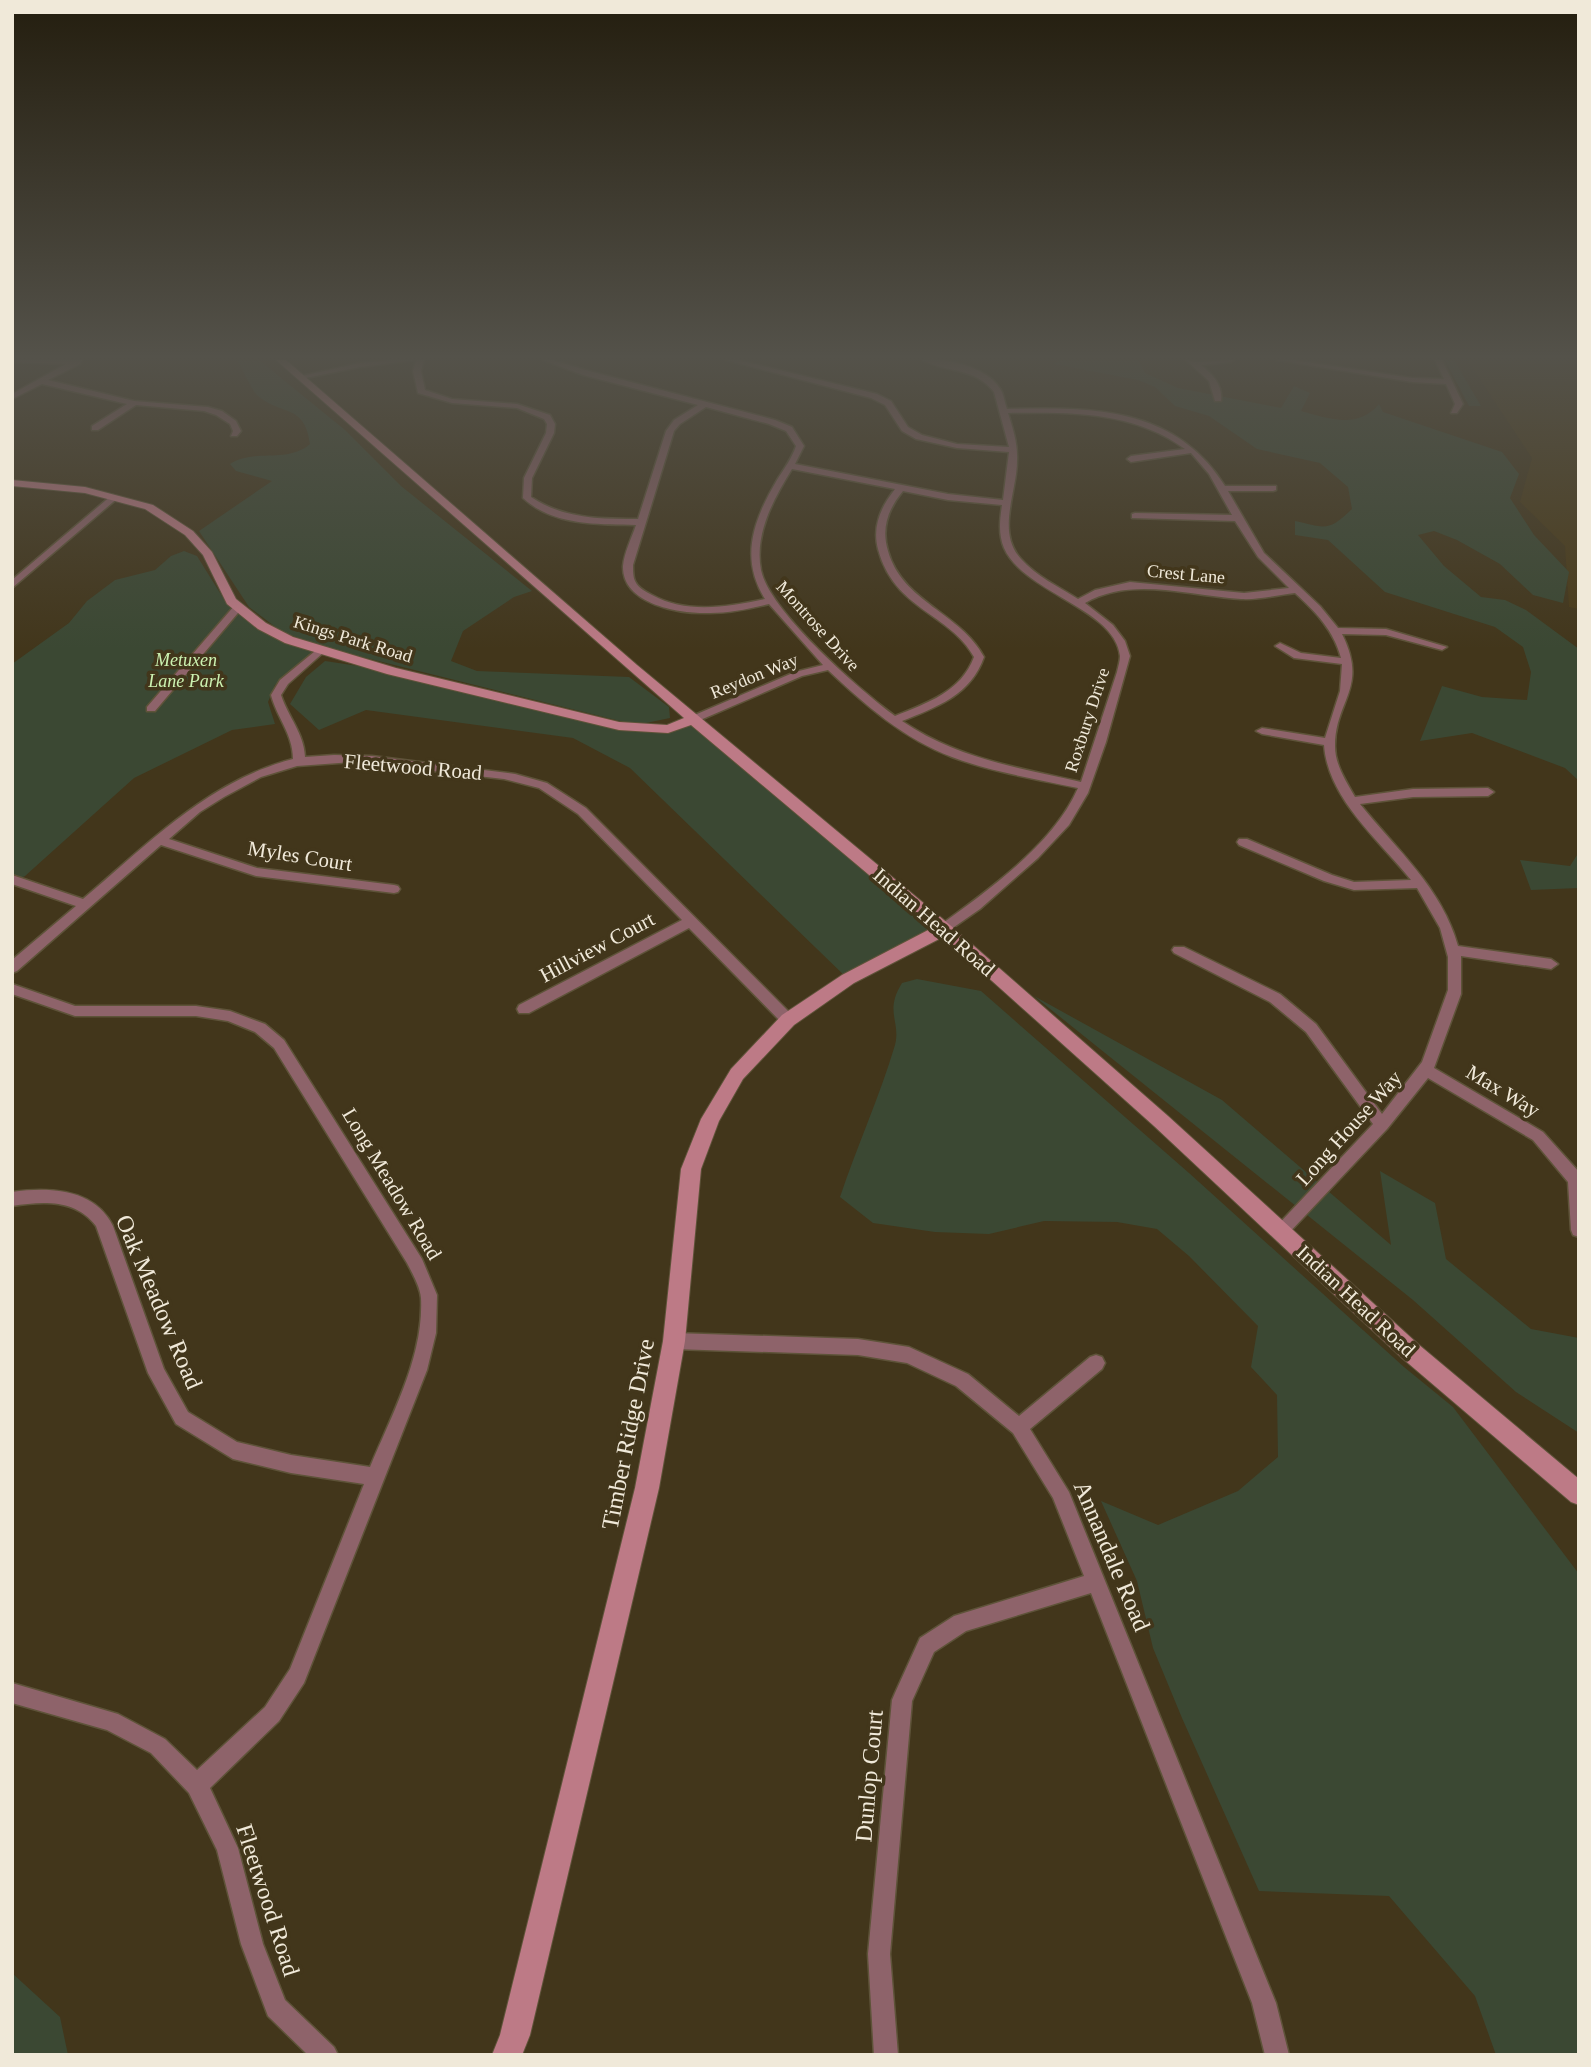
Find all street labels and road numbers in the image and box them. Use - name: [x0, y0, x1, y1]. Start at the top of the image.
- street label: Crest Lane: [1146, 561, 1226, 587]
- street label: Montrose Drive: [772, 577, 864, 675]
- street label: Kings Park Road: [291, 611, 415, 667]
- street label: Reydon Way: [707, 649, 801, 703]
- street label: Roxbury Drive: [1061, 665, 1113, 775]
- street label: Fleetwood Road: [343, 749, 483, 785]
- street label: Myles Court: [246, 836, 354, 876]
- street label: Indian Head Road: [868, 863, 1000, 981]
- street label: Hillview Court: [535, 907, 659, 987]
- street label: Max Way: [1462, 1060, 1544, 1122]
- street label: Long House Way: [1291, 1065, 1407, 1190]
- street label: Long Meadow Road: [337, 1104, 447, 1265]
- street label: Oak Meadow Road: [111, 1211, 207, 1393]
- street label: Indian Head Road: [1292, 1240, 1420, 1362]
- street label: Timber Ridge Drive: [597, 1336, 659, 1532]
- street label: Annandale Road: [1069, 1477, 1155, 1635]
- street label: Dunlop Court: [850, 1708, 888, 1843]
- street label: Fleetwood Road: [231, 1821, 305, 1979]

